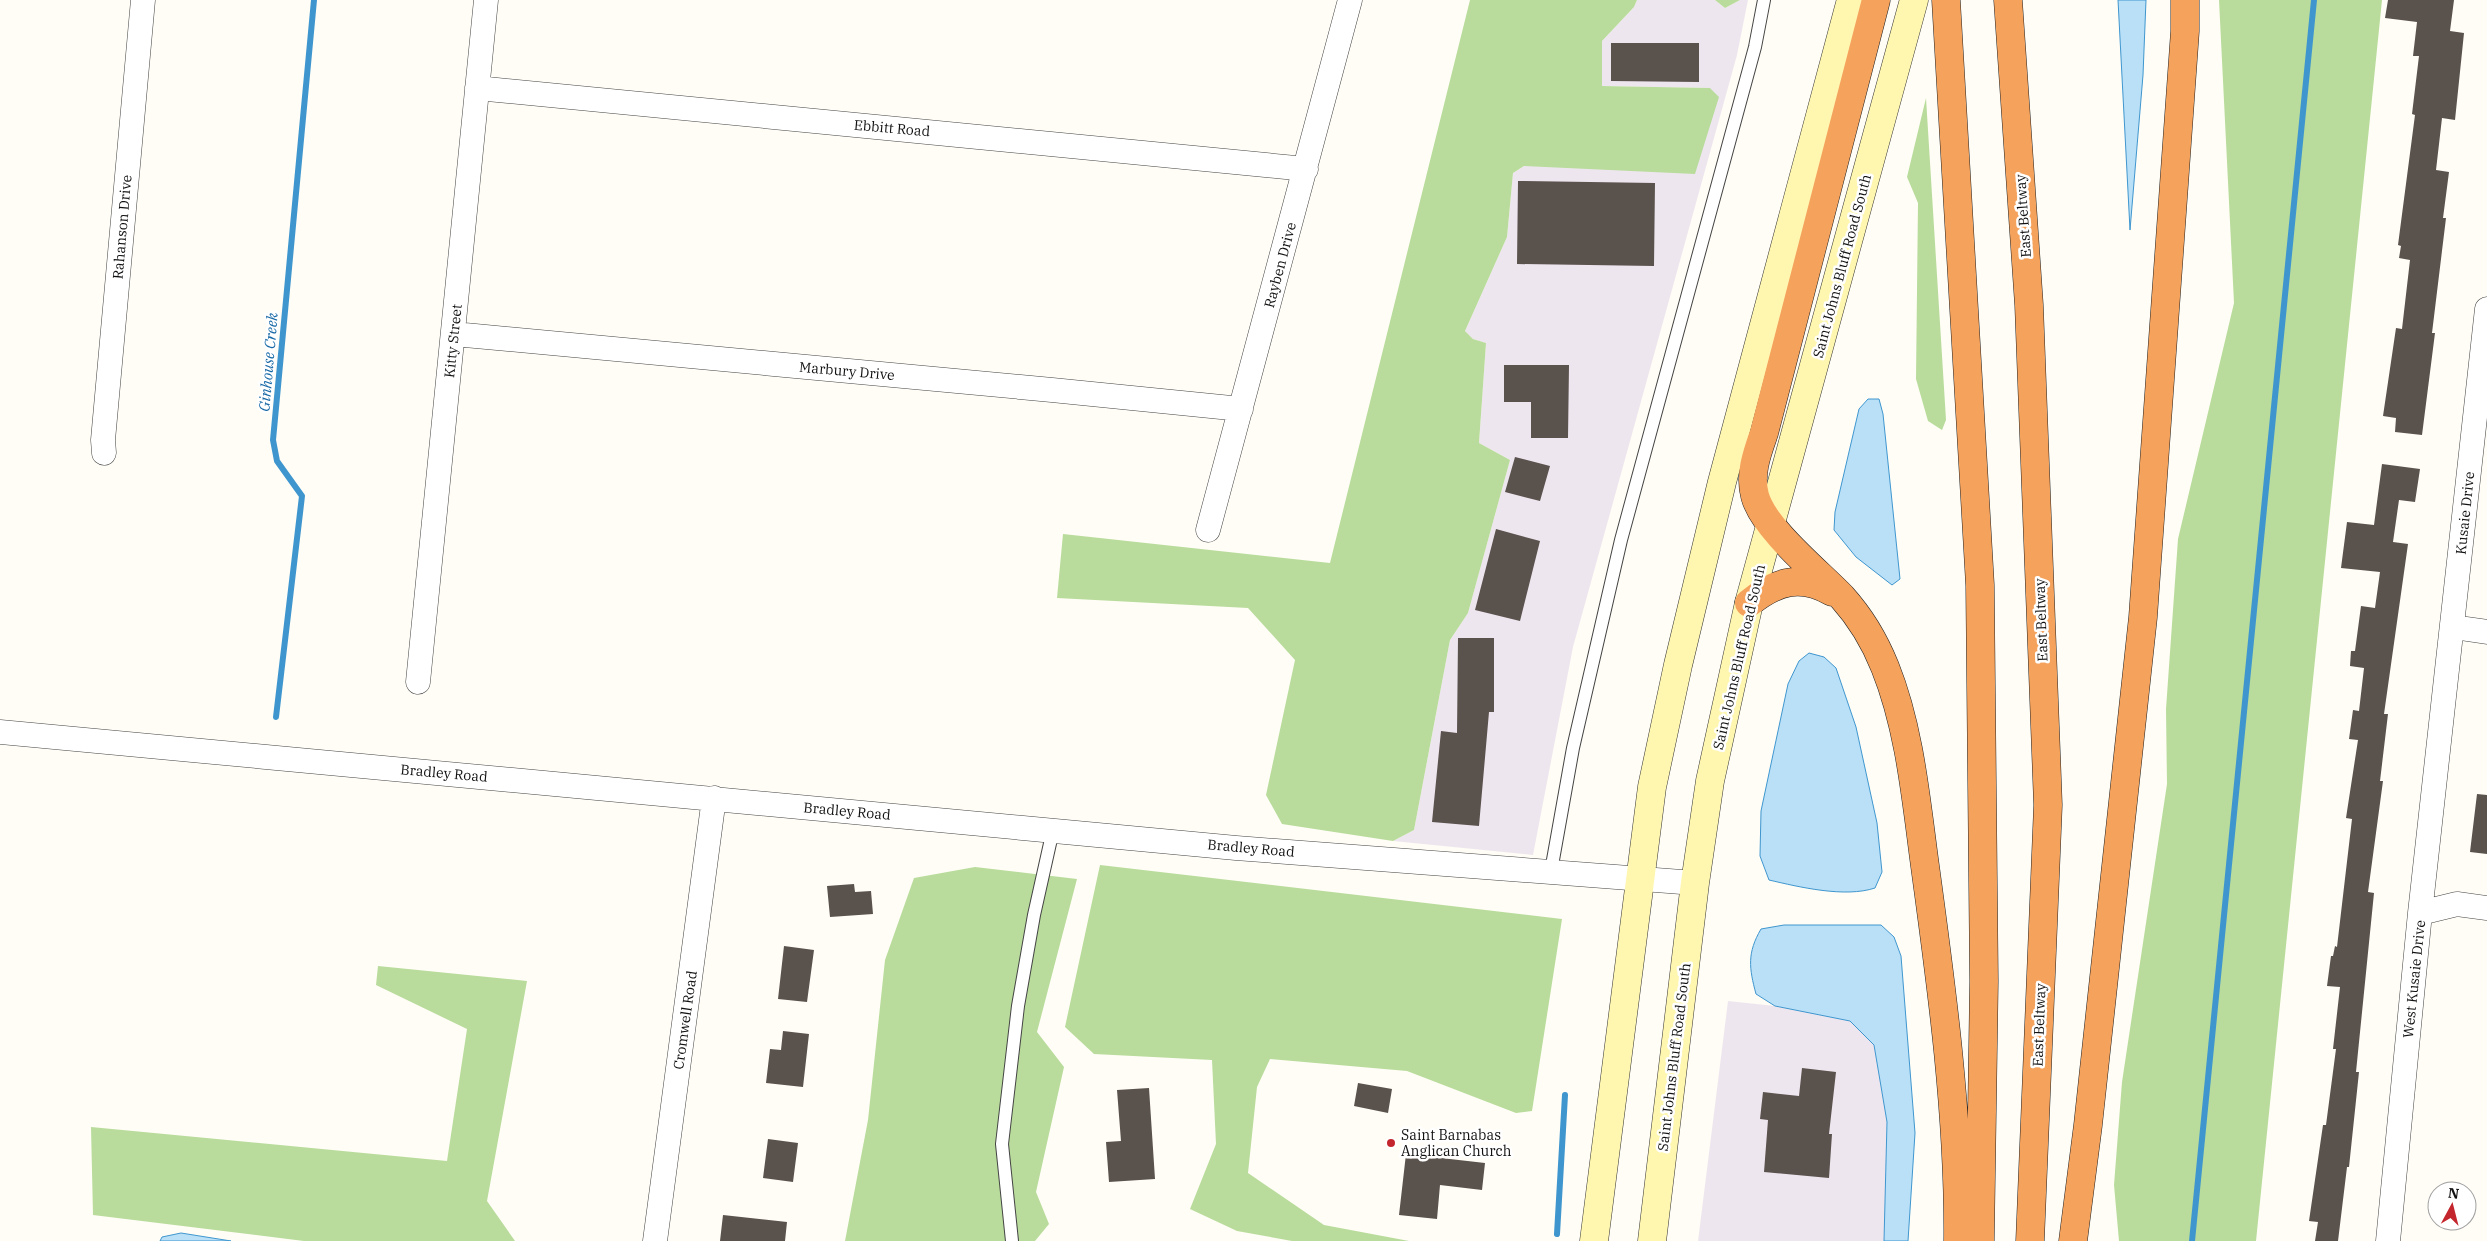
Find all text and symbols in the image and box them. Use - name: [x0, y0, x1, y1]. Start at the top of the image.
- street label: Ebbitt Road: [853, 116, 931, 140]
- street label: Saint Johns Bluff Road South: [1809, 172, 1875, 360]
- street label: East Beltway: [2011, 173, 2035, 258]
- street label: Rahanson Drive: [108, 174, 136, 280]
- street label: Rayben Drive: [1260, 220, 1300, 310]
- street label: Kitty Street: [440, 303, 466, 379]
- water label: Ginhouse Creek: [254, 312, 282, 412]
- street label: Marbury Drive: [799, 358, 895, 384]
- street label: Kusaie Drive: [2452, 471, 2478, 555]
- street label: Saint Johns Bluff Road South: [1709, 562, 1769, 751]
- street label: East Beltway: [2031, 578, 2051, 662]
- street label: Bradley Road: [400, 760, 489, 786]
- street label: Bradley Road: [803, 798, 892, 824]
- street label: Bradley Road: [1207, 835, 1296, 861]
- street label: West Kusaie Drive: [2399, 919, 2429, 1039]
- street label: Saint Johns Bluff Road South: [1654, 962, 1695, 1152]
- street label: Cromwell Road: [669, 969, 701, 1071]
- street label: East Beltway: [2029, 983, 2049, 1067]
- place label: Saint Barnabas Anglican Church: [1401, 1126, 1512, 1160]
- marker: Saint Barnabas Anglican Church: [1385, 1137, 1397, 1149]
- north arrow: [2427, 1181, 2477, 1231]
- text: N: [2447, 1183, 2460, 1203]

